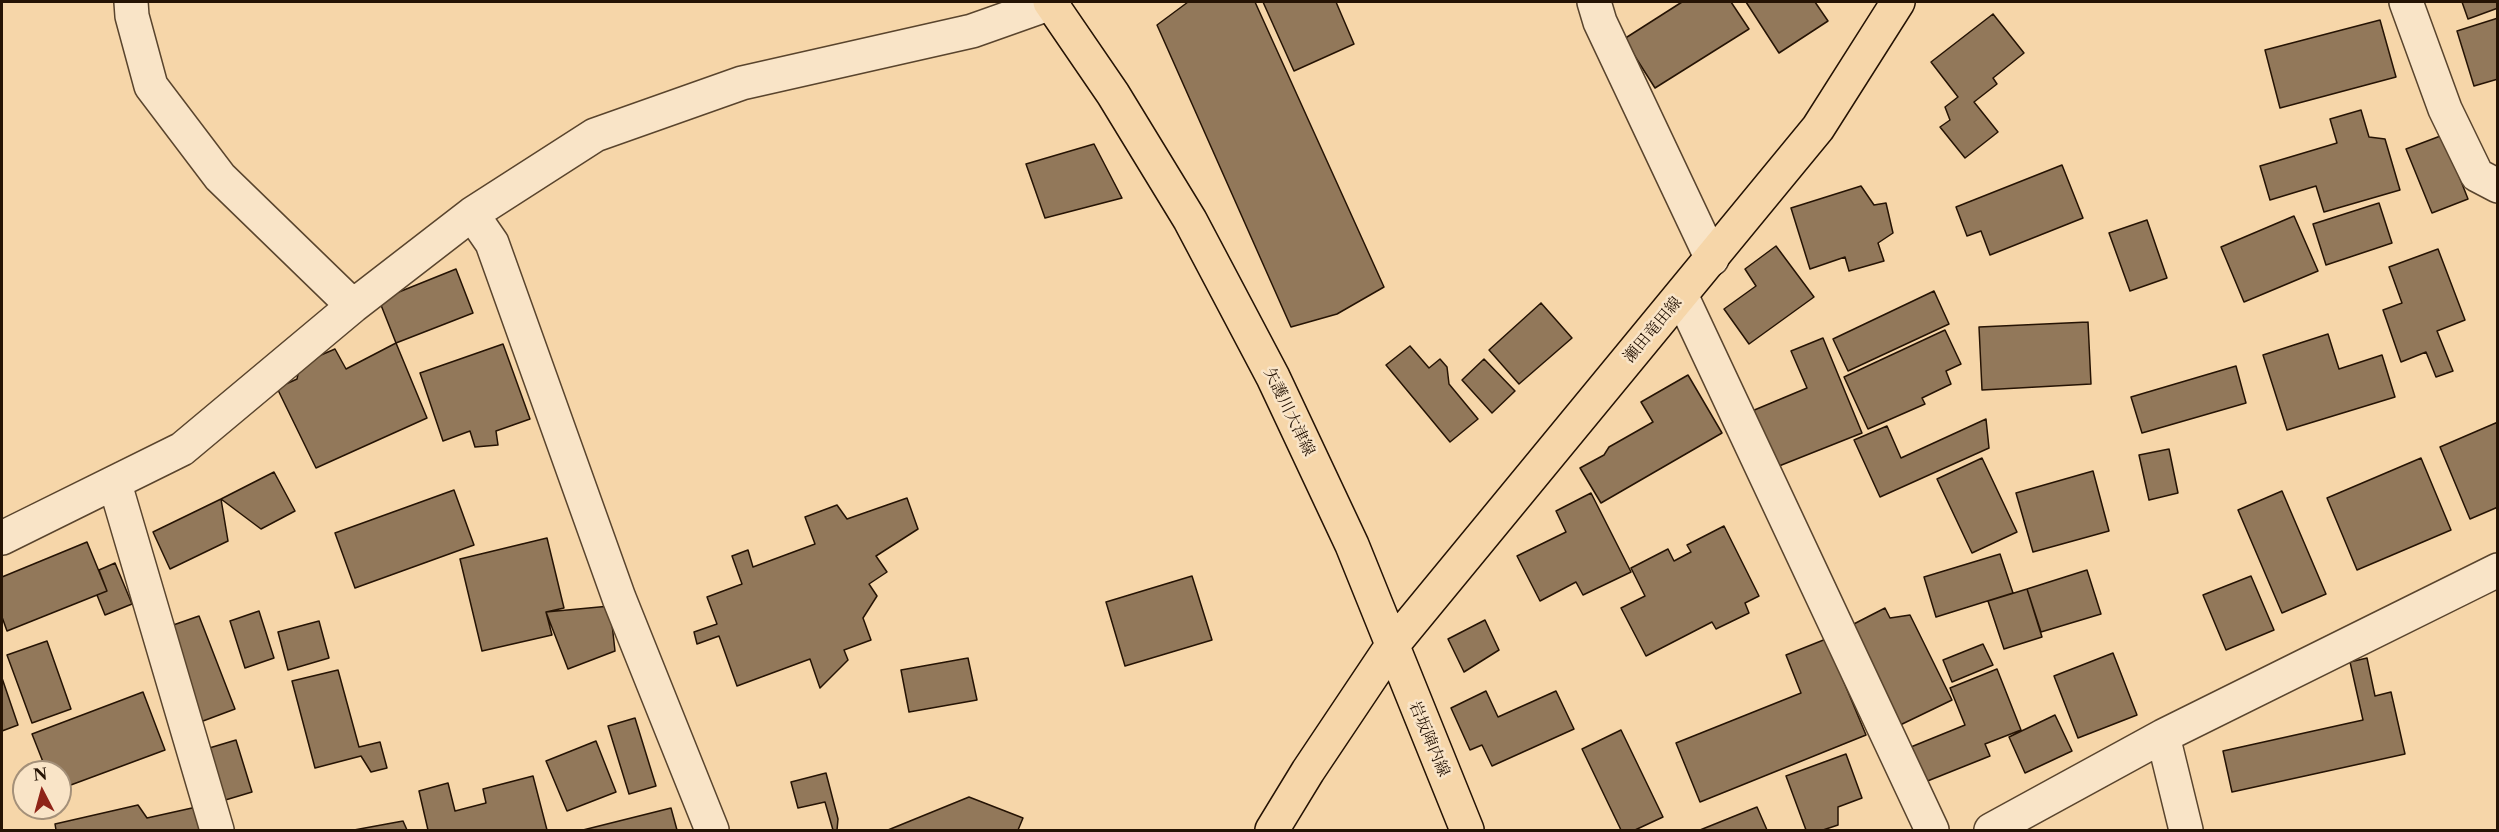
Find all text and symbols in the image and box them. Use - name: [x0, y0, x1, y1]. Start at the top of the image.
- street label: 瀬田竜田線: [1620, 293, 1686, 367]
- street label: 矢護川大津線: [1259, 365, 1319, 459]
- street label: 岩坂陣内線: [1405, 698, 1453, 780]
- north arrow: [12, 760, 72, 820]
- text: N: [32, 763, 48, 785]

